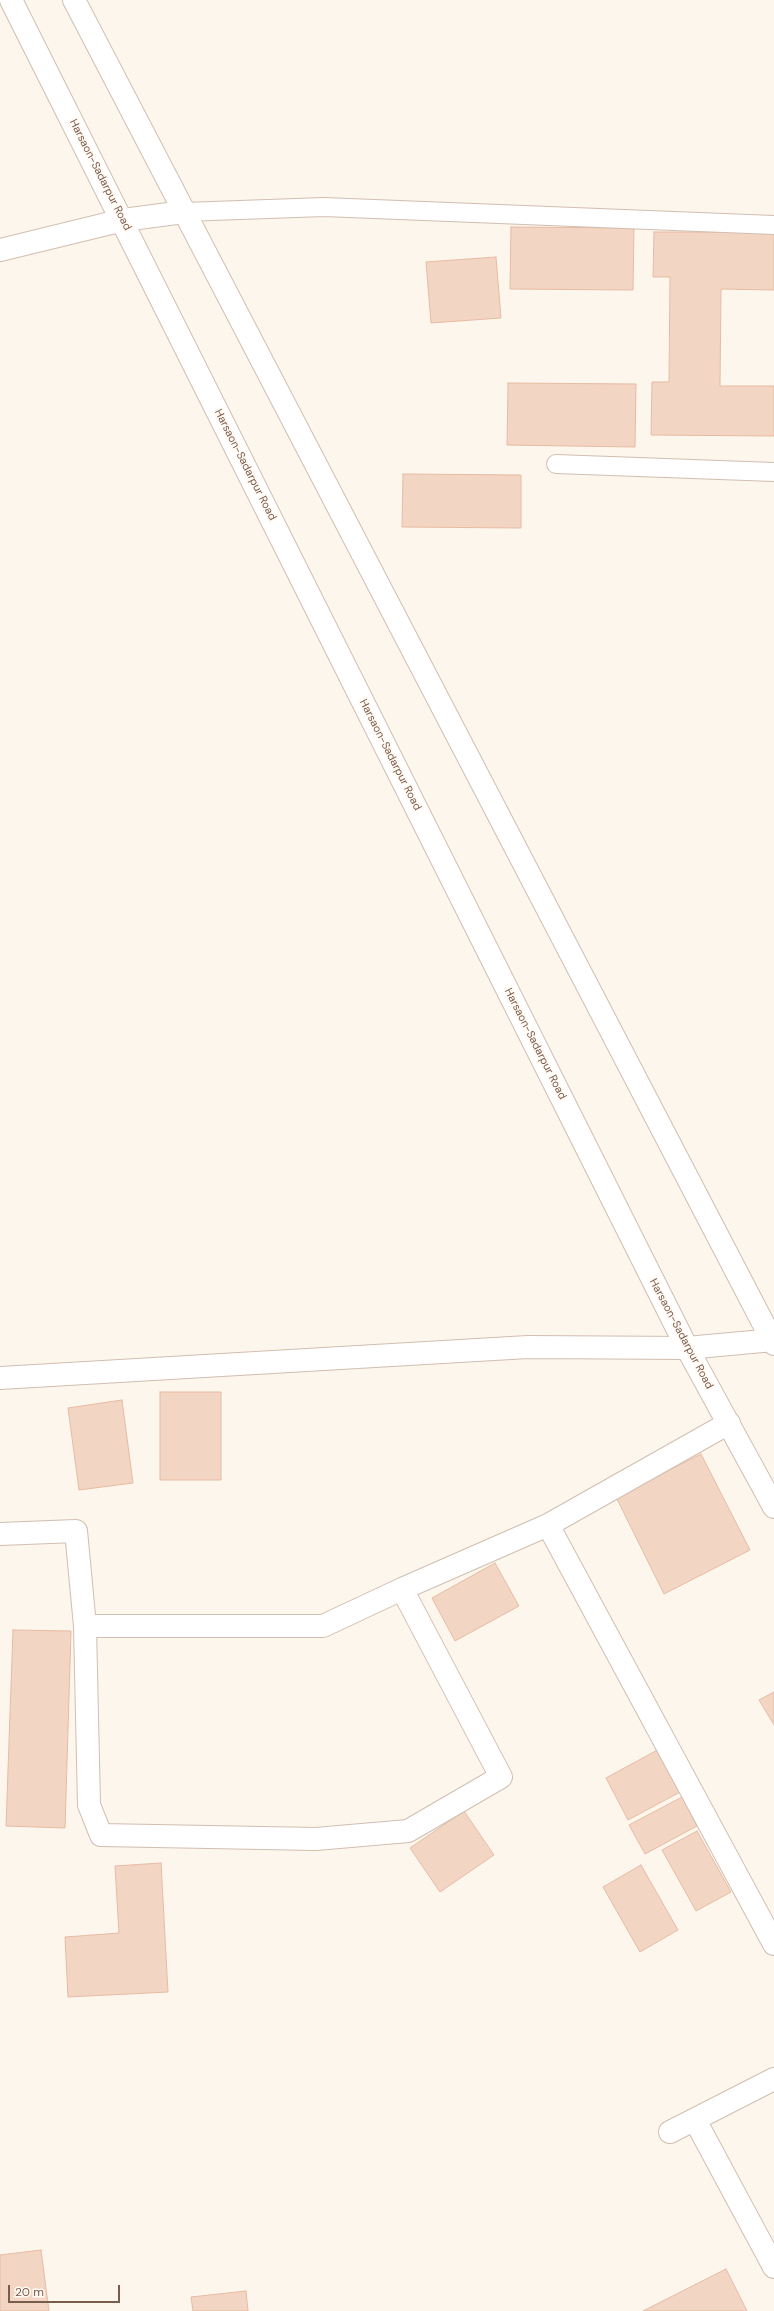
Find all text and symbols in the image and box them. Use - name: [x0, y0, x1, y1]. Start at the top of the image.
- street label: Harsaon-Sadarpur Road: [66, 117, 134, 233]
- street label: Harsaon-Sadarpur Road: [211, 407, 279, 523]
- street label: Harsaon-Sadarpur Road: [356, 697, 424, 813]
- street label: Harsaon-Sadarpur Road: [501, 986, 569, 1102]
- street label: Harsaon-Sadarpur Road: [646, 1277, 716, 1391]
- scale bar: [10, 2277, 122, 2303]
- text: 20 m: [15, 2284, 44, 2300]

